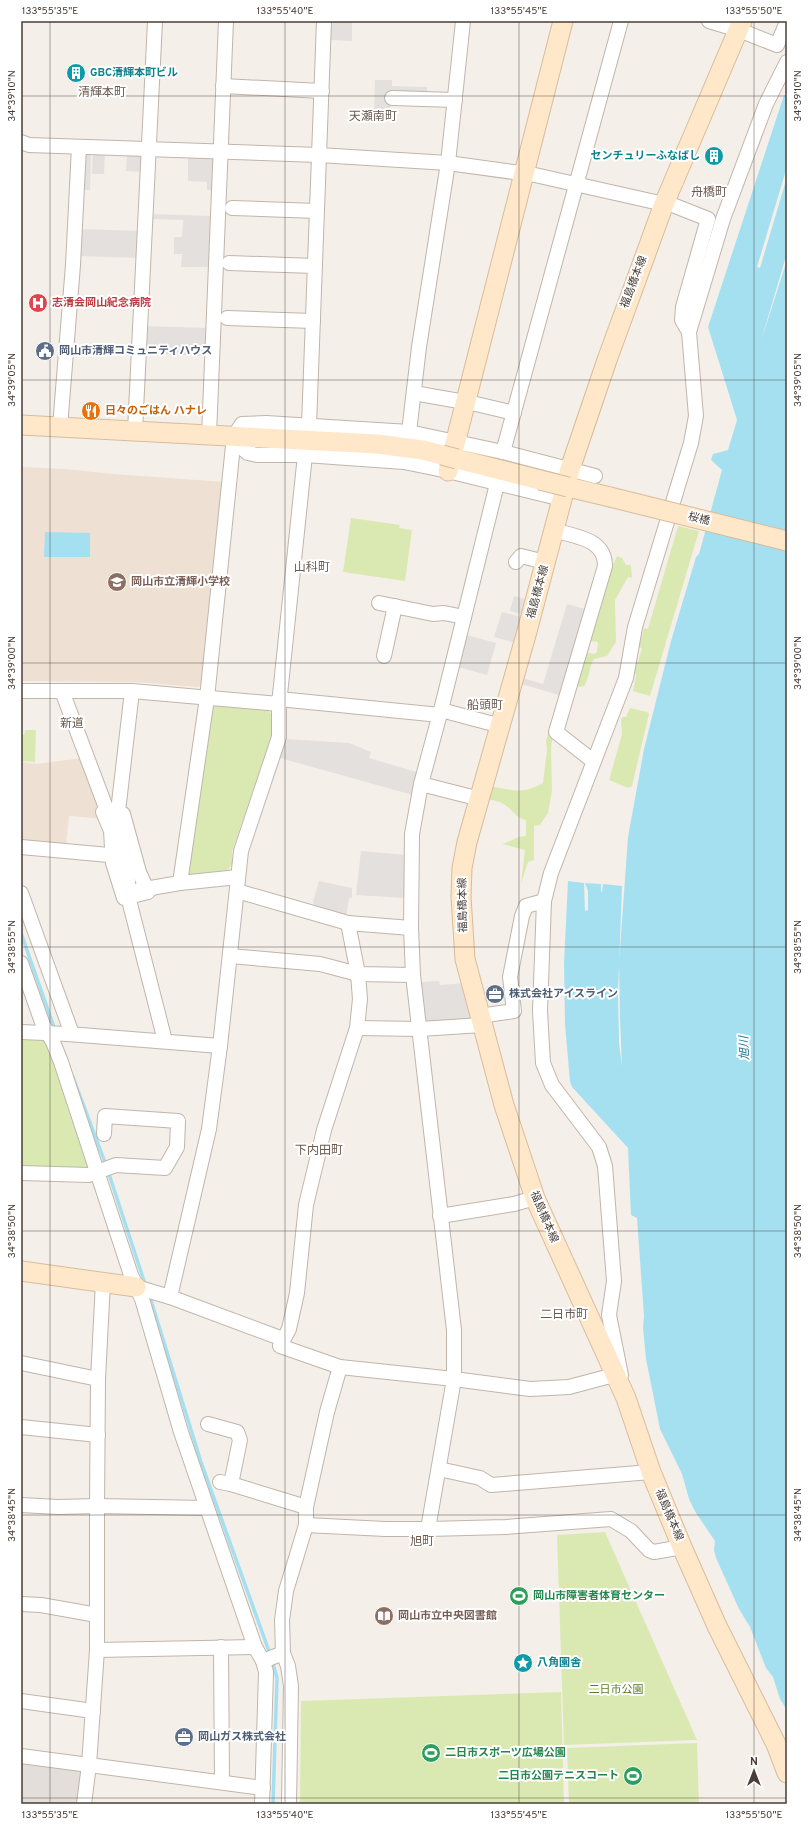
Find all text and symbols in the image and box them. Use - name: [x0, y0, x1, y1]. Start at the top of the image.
- text: 133°55'35"E: [22, 5, 78, 18]
- text: 133°55'40"E: [256, 5, 314, 18]
- text: 133°55'45"E: [491, 5, 547, 18]
- text: 133°55'50"E: [725, 5, 783, 18]
- building icon: GBC清輝本町ビル: [65, 62, 87, 84]
- place label: GBC清輝本町ビル: [90, 66, 178, 80]
- text: 34°39'10"N: [6, 70, 19, 122]
- text: 34°39'10"N: [792, 70, 805, 122]
- district label: 清輝本町: [78, 85, 126, 101]
- district label: 天瀬南町: [349, 109, 397, 125]
- building icon: センチュリーふなばし: [703, 145, 725, 167]
- place label: センチュリーふなばし: [590, 149, 700, 163]
- district label: 舟橋町: [691, 185, 727, 201]
- street label: 福島橋本線: [618, 254, 650, 310]
- hospital icon: 志清会岡山紀念病院: [27, 292, 49, 314]
- place label: 志清会岡山紀念病院: [52, 296, 151, 310]
- public building icon: 岡山市清輝コミュニティハウス: [34, 340, 56, 362]
- place label: 岡山市清輝コミュニティハウス: [59, 344, 212, 358]
- text: 34°39'05"N: [6, 353, 19, 407]
- text: 34°39'05"N: [792, 353, 805, 407]
- restaurant icon: 日々のごはん ハナレ: [80, 400, 102, 422]
- place label: 日々のごはん ハナレ: [105, 404, 207, 418]
- street label: 桜橋: [687, 510, 711, 528]
- district label: 山科町: [294, 560, 330, 576]
- street label: 福島橋本線: [524, 564, 552, 620]
- school or university icon: 岡山市立清輝小学校: [106, 571, 128, 593]
- place label: 岡山市立清輝小学校: [131, 575, 230, 589]
- text: 34°39'00"N: [6, 636, 19, 690]
- text: 34°39'00"N: [792, 636, 805, 690]
- district label: 船頭町: [467, 698, 503, 714]
- district label: 新道: [60, 716, 84, 732]
- street label: 福島橋本線: [456, 877, 470, 933]
- text: 34°38'55"N: [6, 920, 19, 974]
- text: 34°38'55"N: [792, 920, 805, 974]
- office icon: 株式会社アイスライン: [484, 983, 506, 1005]
- place label: 株式会社アイスライン: [509, 987, 618, 1001]
- water label: 旭川: [737, 1034, 753, 1060]
- district label: 下内田町: [295, 1143, 343, 1159]
- street label: 福島橋本線: [527, 1189, 561, 1245]
- text: 34°38'50"N: [6, 1204, 19, 1258]
- text: 34°38'50"N: [792, 1204, 805, 1258]
- district label: 二日市町: [540, 1307, 588, 1323]
- street label: 福島橋本線: [652, 1487, 686, 1543]
- text: 34°38'45"N: [6, 1488, 19, 1542]
- text: 34°38'45"N: [792, 1488, 805, 1542]
- district label: 旭町: [410, 1534, 434, 1550]
- sports icon: 岡山市障害者体育センター: [508, 1585, 530, 1607]
- place label: 岡山市障害者体育センター: [533, 1589, 665, 1603]
- library icon: 岡山市立中央図書館: [373, 1605, 395, 1627]
- place label: 岡山市立中央図書館: [398, 1609, 497, 1623]
- place icon: 八角園舎: [512, 1652, 534, 1674]
- place label: 八角園舎: [537, 1656, 582, 1670]
- park label: 二日市公園: [589, 1683, 644, 1697]
- office icon: 岡山ガス株式会社: [173, 1726, 195, 1748]
- place label: 岡山ガス株式会社: [198, 1730, 286, 1744]
- sports icon: 二日市スポーツ広場公園: [420, 1742, 442, 1764]
- place label: 二日市スポーツ広場公園: [445, 1746, 566, 1760]
- north arrow: [734, 1751, 774, 1791]
- text: N: [750, 1755, 758, 1769]
- sports icon: 二日市公園テニスコート: [622, 1765, 644, 1787]
- place label: 二日市公園テニスコート: [498, 1769, 619, 1783]
- text: 133°55'35"E: [22, 1809, 78, 1822]
- text: 133°55'40"E: [256, 1809, 314, 1822]
- text: 133°55'45"E: [491, 1809, 547, 1822]
- text: 133°55'50"E: [725, 1809, 783, 1822]

